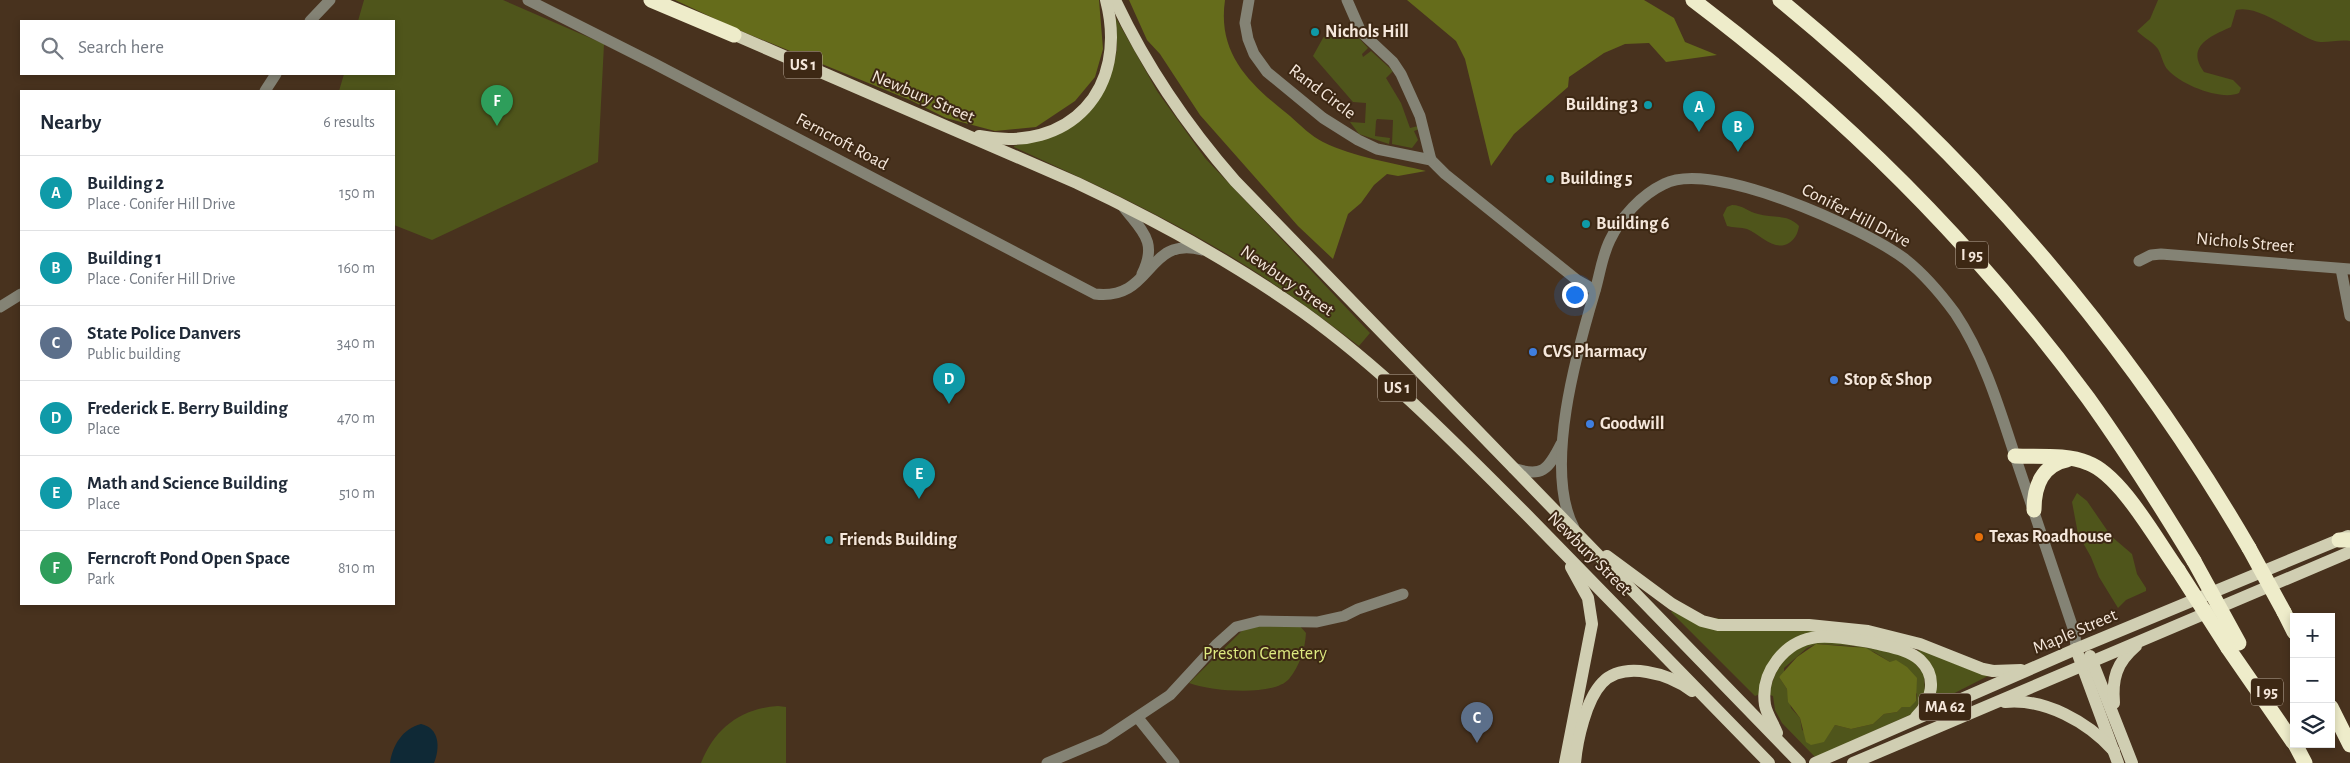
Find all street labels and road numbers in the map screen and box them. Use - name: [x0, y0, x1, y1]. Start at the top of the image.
- road number: US 1: [784, 52, 822, 78]
- street label: Rand Circle: [1285, 61, 1359, 123]
- street label: Newbury Street: [869, 67, 977, 127]
- street label: Ferncroft Road: [793, 110, 891, 174]
- street label: Conifer Hill Drive: [1799, 181, 1913, 251]
- street label: Nichols Street: [2195, 230, 2295, 256]
- street label: Newbury Street: [1237, 242, 1337, 320]
- road number: I 95: [1956, 242, 1988, 268]
- road number: US 1: [1378, 374, 1416, 402]
- street label: Newbury Street: [1544, 509, 1634, 599]
- street label: Maple Street: [2030, 606, 2120, 658]
- road number: I 95: [2251, 679, 2283, 706]
- road number: MA 62: [1919, 694, 1971, 720]

